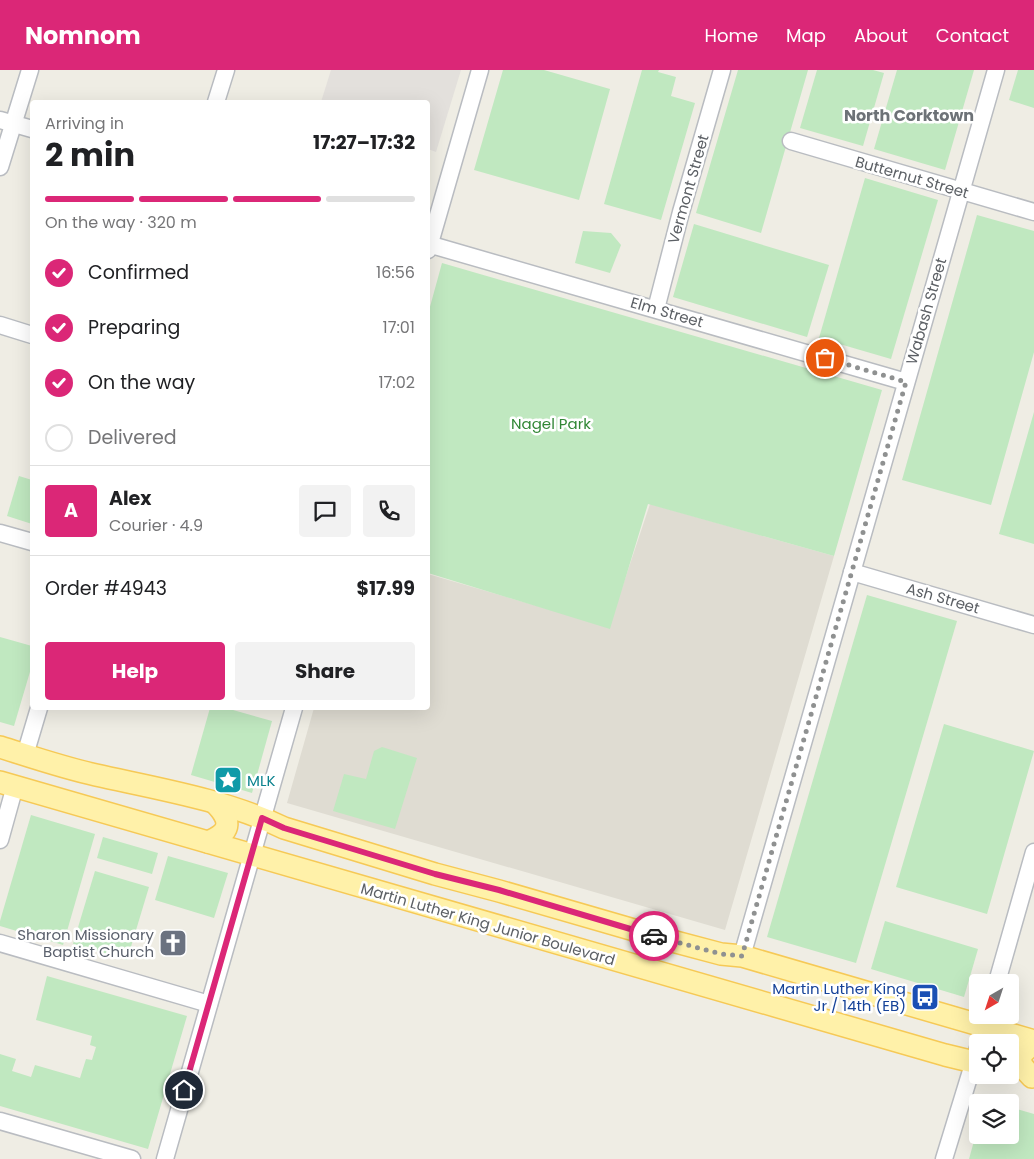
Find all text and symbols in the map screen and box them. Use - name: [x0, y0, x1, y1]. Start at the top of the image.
- text: Nomnom: [25, 19, 141, 52]
- text: Home: [704, 23, 758, 48]
- text: Map: [786, 23, 826, 48]
- text: About: [854, 23, 908, 48]
- text: Contact: [936, 23, 1009, 48]
- district label: North Corktown: [844, 104, 974, 127]
- text: Arriving in: [45, 112, 124, 135]
- text: 17:27–17:32: [313, 129, 415, 156]
- text: 2 min: [45, 132, 135, 177]
- street label: Vermont Street: [662, 132, 714, 246]
- street label: Butternut Street: [853, 151, 971, 203]
- text: On the way · 320 m: [45, 211, 197, 234]
- street label: Wabash Street: [901, 255, 951, 367]
- icon: check: [45, 259, 73, 287]
- text: Confirmed: [88, 259, 189, 286]
- text: 16:56: [376, 261, 415, 284]
- street label: Elm Street: [628, 292, 706, 332]
- icon: check: [45, 314, 73, 342]
- text: Preparing: [88, 314, 180, 341]
- text: 17:01: [383, 316, 415, 339]
- pin: [804, 337, 846, 379]
- icon: bag: [811, 344, 839, 372]
- icon: check: [45, 369, 73, 397]
- text: On the way: [88, 369, 195, 396]
- text: 17:02: [378, 371, 415, 394]
- park label: Nagel Park: [511, 413, 591, 434]
- text: Delivered: [88, 424, 177, 451]
- text: Alex: [109, 485, 151, 512]
- button: chat: [299, 485, 351, 537]
- button: phone: [363, 485, 415, 537]
- text: A: [64, 497, 78, 524]
- text: Courier · 4.9: [109, 514, 203, 537]
- text: Order #4943: [45, 575, 167, 602]
- text: $17.99: [356, 575, 415, 602]
- street label: Ash Street: [904, 578, 982, 618]
- button: Help: [45, 642, 225, 700]
- button: Share: [235, 642, 415, 700]
- place icon: MLK: [213, 765, 243, 795]
- place label: MLK: [247, 770, 275, 791]
- street label: Martin Luther King Junior Boulevard: [358, 878, 618, 970]
- courier: [629, 911, 679, 961]
- icon: car: [640, 922, 668, 950]
- place label: Sharon Missionary Baptist Church: [17, 924, 155, 962]
- church icon: Sharon Missionary Baptist Church: [158, 928, 188, 958]
- north arrow: [969, 974, 1019, 1024]
- map controls: [969, 974, 1019, 1144]
- place label: Martin Luther King Jr / 14th (EB): [772, 978, 906, 1016]
- bus stop icon: Martin Luther King Jr / 14th (EB): [910, 982, 940, 1012]
- button: locate: [969, 1034, 1019, 1084]
- pin: [163, 1069, 205, 1111]
- icon: home: [170, 1076, 198, 1104]
- button: layers: [969, 1094, 1019, 1144]

